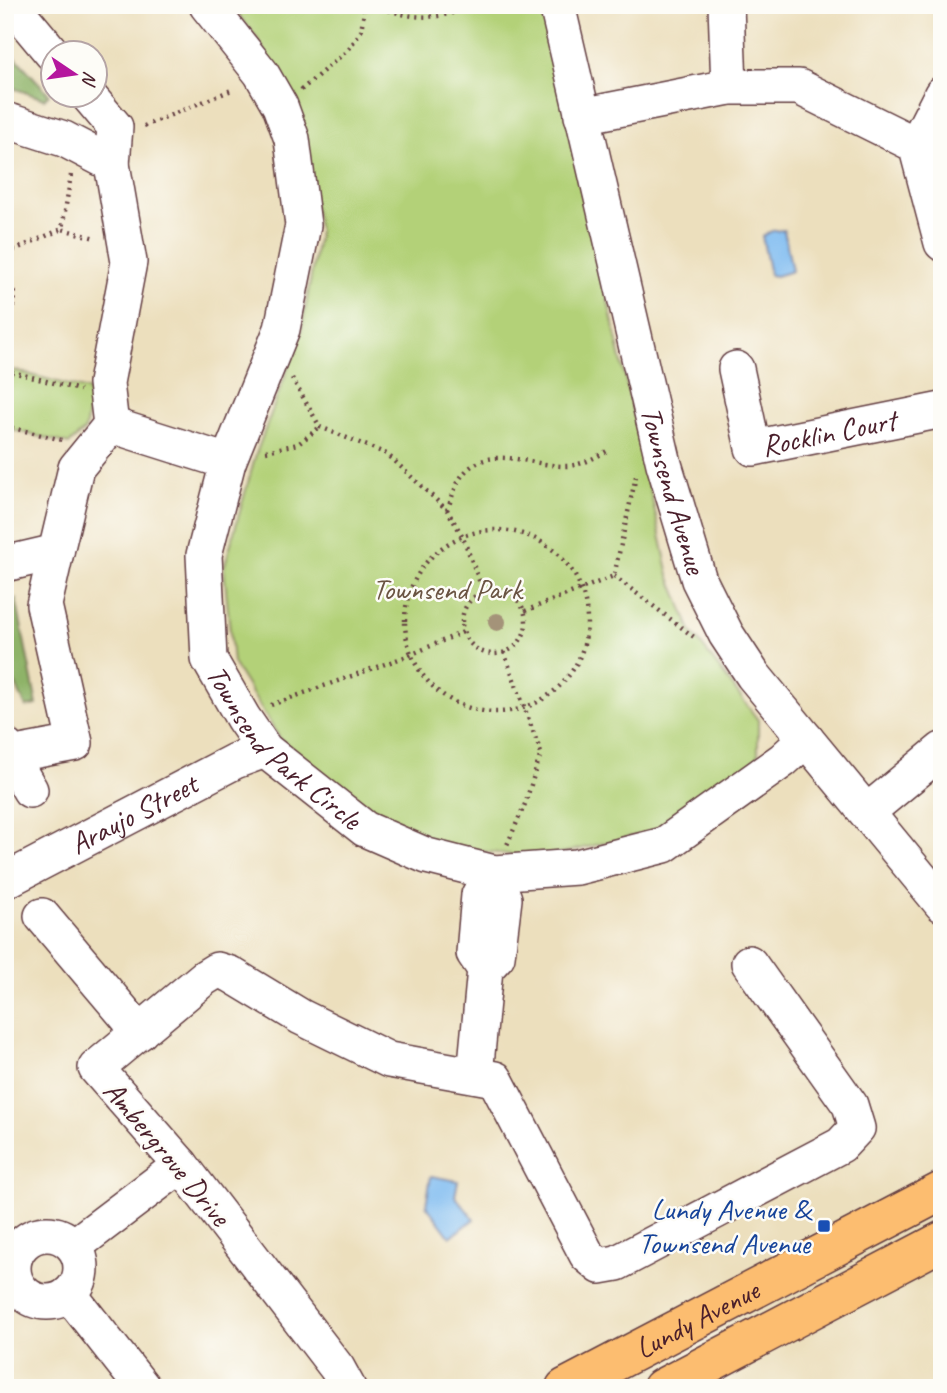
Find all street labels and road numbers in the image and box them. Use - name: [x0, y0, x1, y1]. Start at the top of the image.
- street label: Rocklin Court: [758, 400, 903, 465]
- street label: Townsend Avenue: [632, 403, 716, 580]
- street label: Townsend Park Circle: [198, 659, 371, 839]
- street label: Araujo Street: [63, 764, 206, 863]
- street label: Ambergrove Drive: [95, 1072, 240, 1235]
- street label: Lundy Avenue: [629, 1270, 767, 1367]

